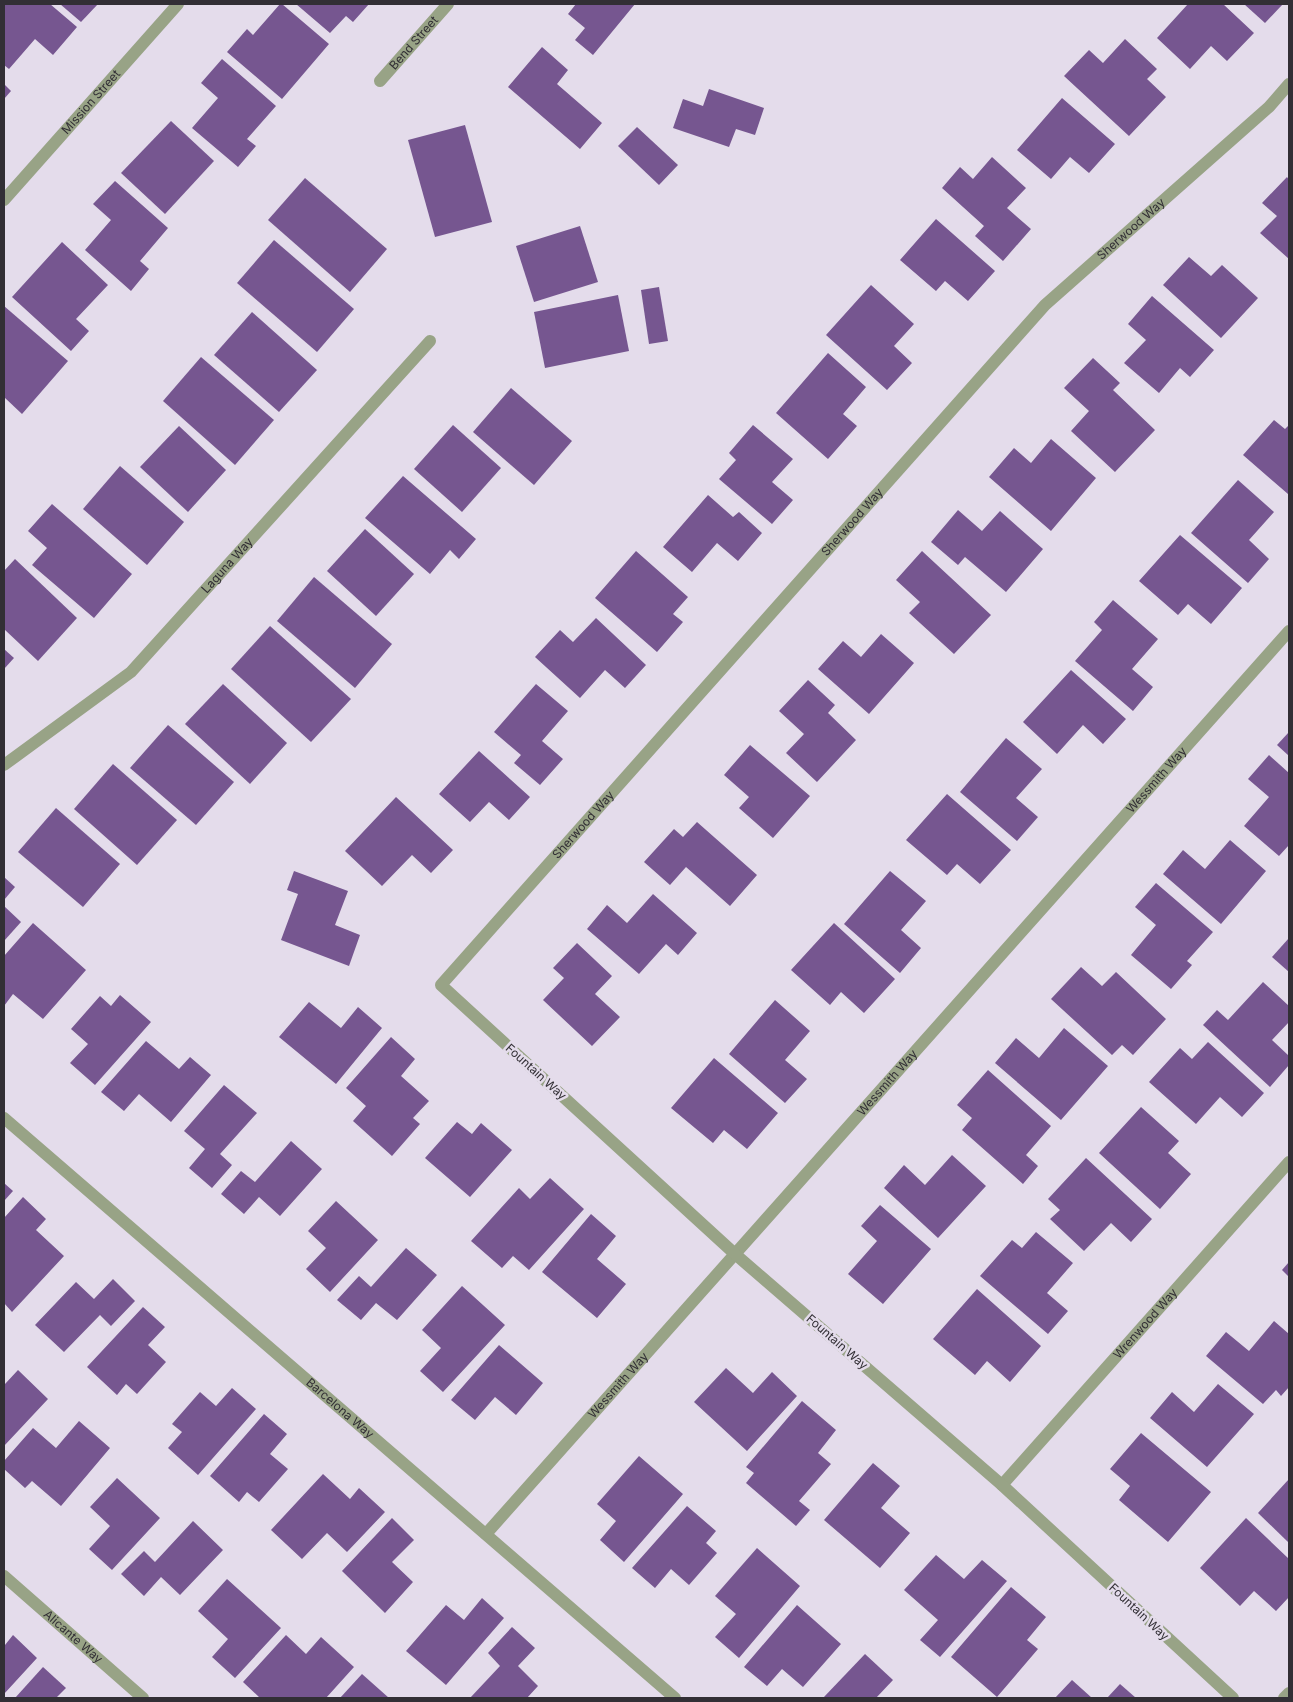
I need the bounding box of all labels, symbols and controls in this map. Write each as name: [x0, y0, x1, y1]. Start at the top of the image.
street label: Bend Street: [386, 12, 441, 72]
street label: Mission Street: [58, 66, 123, 137]
street label: Sherwood Way: [1094, 194, 1168, 263]
street label: Sherwood Way: [818, 484, 886, 559]
street label: Laguna Way: [198, 534, 256, 596]
street label: Wessmith Way: [1123, 743, 1190, 816]
street label: Sherwood Way: [549, 787, 617, 862]
street label: Fountain Way: [503, 1040, 570, 1103]
street label: Wessmith Way: [854, 1046, 920, 1118]
street label: Wrenwood Way: [1110, 1285, 1180, 1361]
street label: Fountain Way: [803, 1311, 871, 1373]
street label: Wessmith Way: [585, 1349, 651, 1421]
street label: Barcelona Way: [303, 1375, 377, 1441]
street label: Fountain Way: [1106, 1580, 1173, 1643]
street label: Alicante Way: [41, 1606, 106, 1666]

